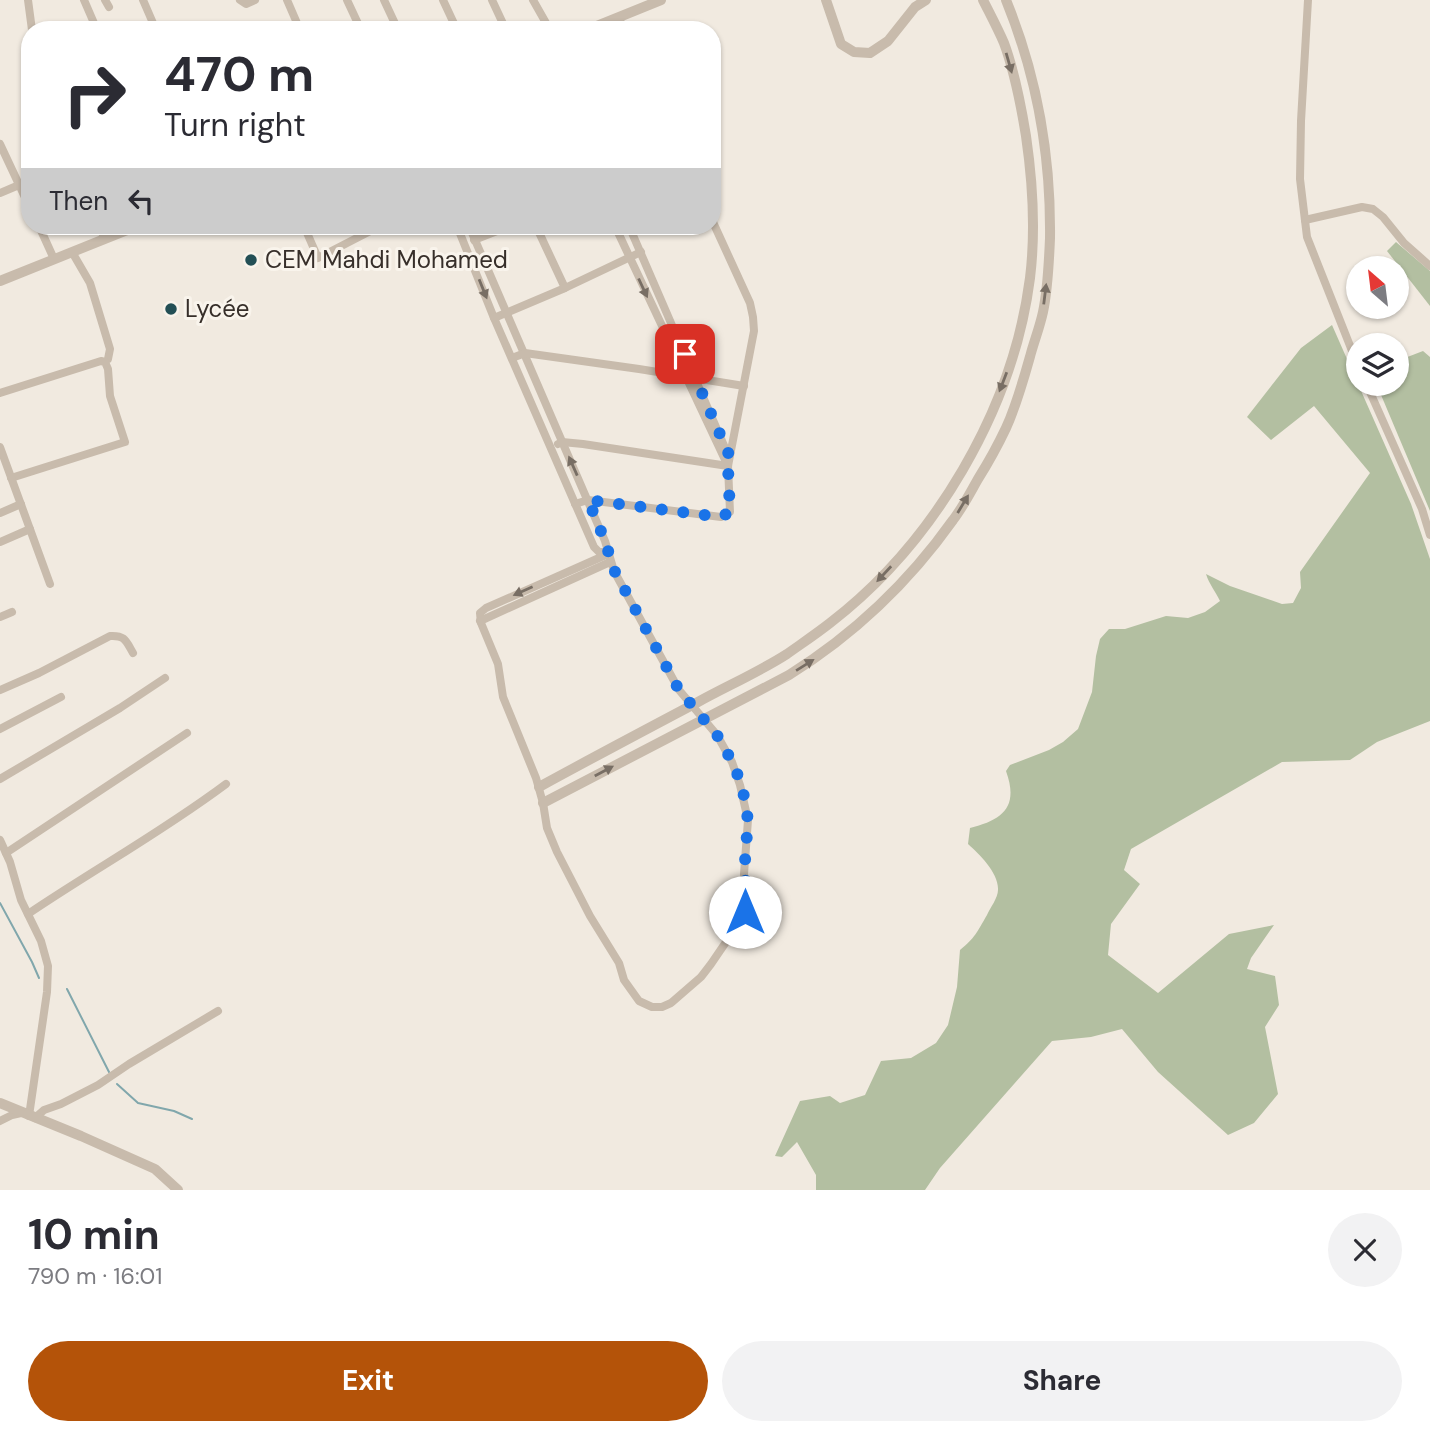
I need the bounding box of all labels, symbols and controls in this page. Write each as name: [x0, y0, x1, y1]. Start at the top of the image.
text: 470 m: [164, 42, 314, 106]
icon: right: [49, 49, 140, 140]
one-way arrow: [1005, 53, 1015, 74]
text: Turn right: [164, 104, 306, 146]
icon: left: [122, 182, 160, 220]
text: Then: [49, 184, 108, 218]
place label: CEM Mahdi Mohamed: [265, 244, 508, 275]
marker: CEM Mahdi Mohamed: [243, 252, 259, 268]
north arrow: [1346, 256, 1409, 318]
map controls: [1346, 256, 1409, 396]
one-way arrow: [638, 278, 649, 298]
one-way arrow: [477, 279, 489, 299]
one-way arrow: [1040, 283, 1051, 305]
place label: Lycée: [185, 293, 249, 324]
marker: Lycée: [163, 301, 179, 317]
pin: [655, 324, 715, 384]
button: layers: [1346, 333, 1409, 396]
icon: arrive: [666, 335, 704, 373]
one-way arrow: [998, 372, 1009, 393]
one-way arrow: [567, 456, 579, 476]
one-way arrow: [957, 495, 969, 514]
one-way arrow: [876, 565, 892, 583]
one-way arrow: [513, 585, 533, 597]
one-way arrow: [795, 658, 814, 671]
one-way arrow: [594, 766, 614, 777]
position arrow: [708, 875, 782, 949]
text: 10 min: [28, 1207, 160, 1262]
button: close: [1328, 1213, 1402, 1287]
text: 790 m · 16:01: [28, 1261, 162, 1291]
button: Exit: [28, 1341, 708, 1421]
button: Share: [722, 1341, 1402, 1421]

